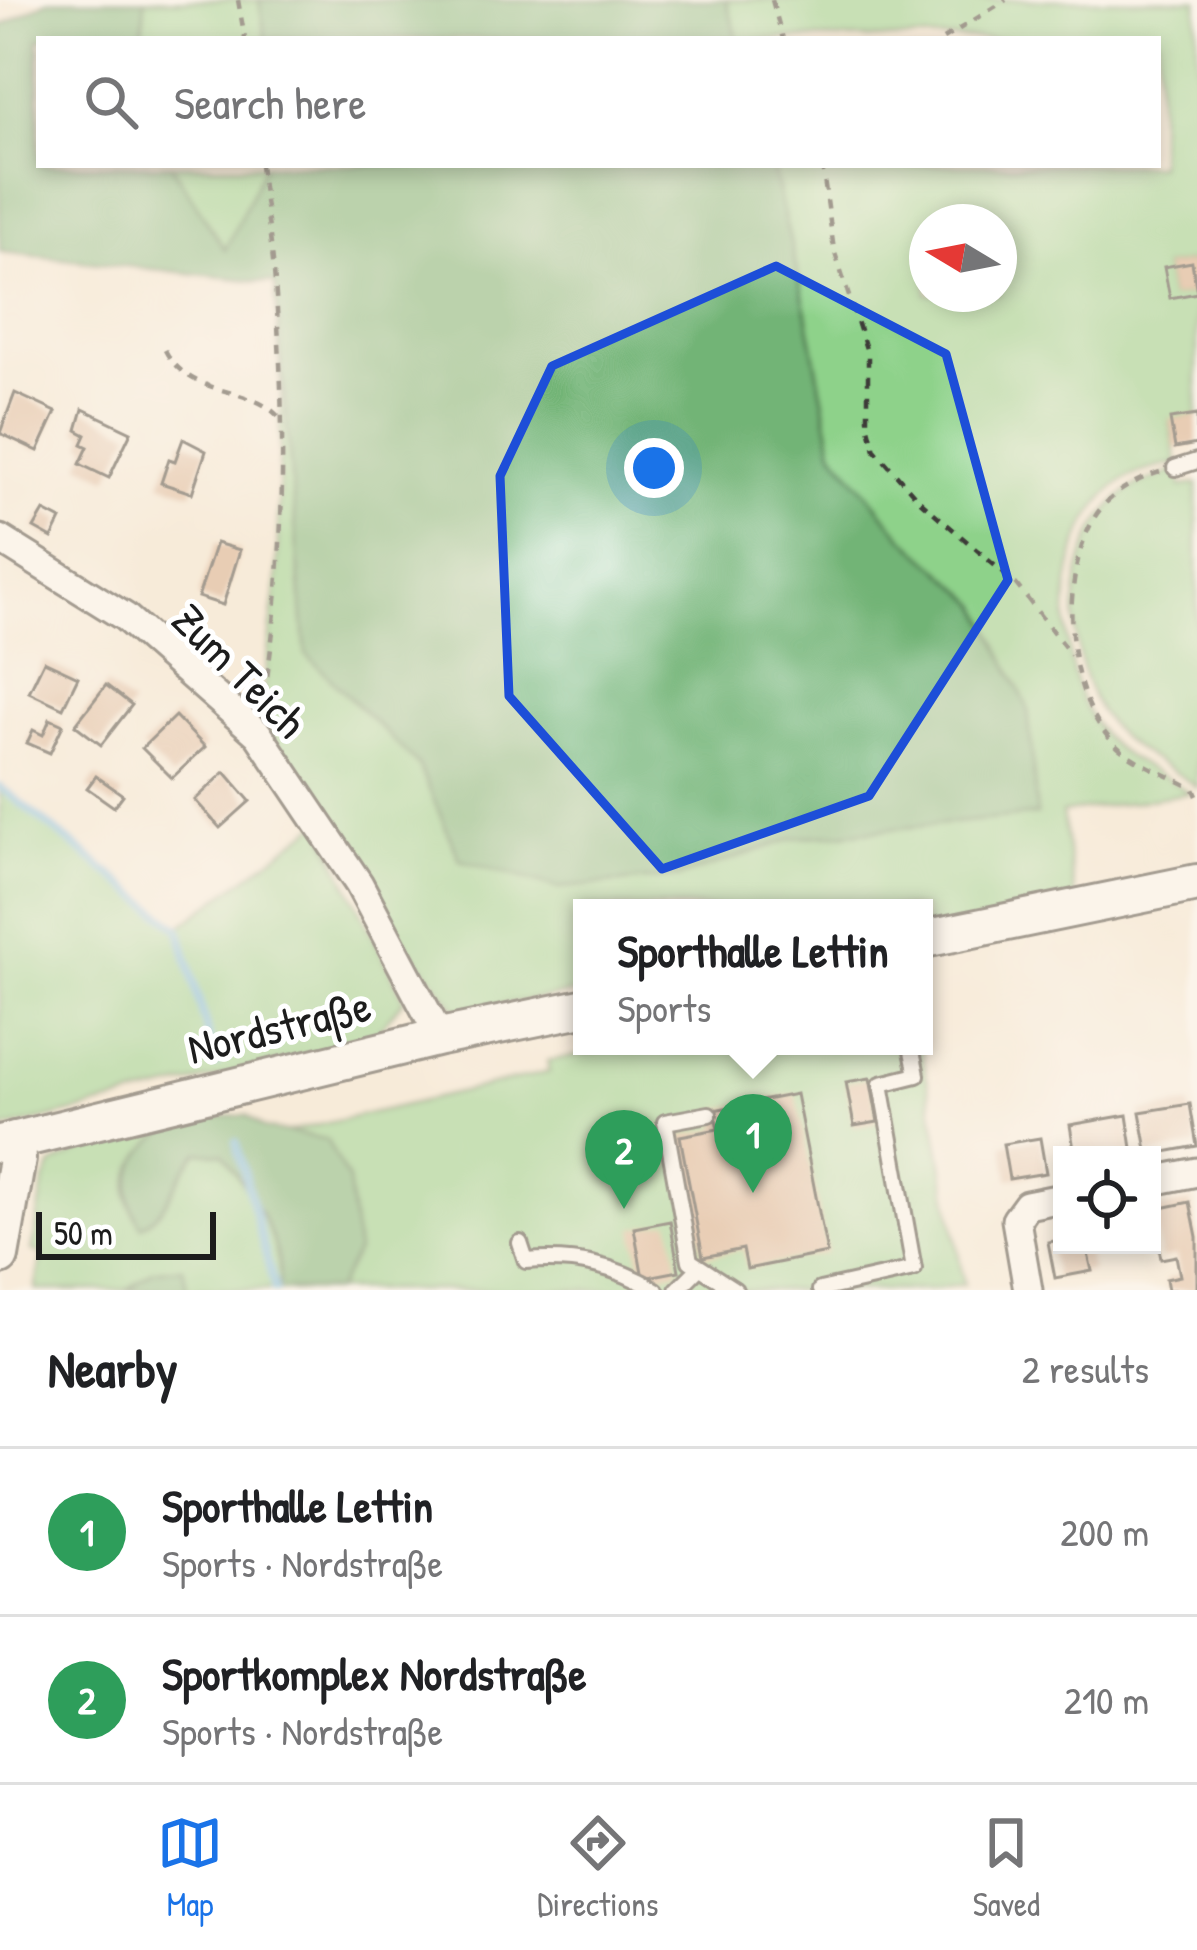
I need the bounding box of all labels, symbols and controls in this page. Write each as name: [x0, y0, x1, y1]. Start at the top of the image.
search box: [36, 36, 1161, 168]
icon: search: [78, 69, 144, 135]
text: Search here: [174, 72, 366, 133]
north arrow: [909, 204, 1017, 312]
your location: [624, 438, 684, 498]
street label: Zum Teich: [159, 589, 321, 751]
popup: [573, 899, 933, 1055]
text: Sporthalle Lettin: [617, 920, 889, 981]
street label: Nordstraße: [181, 974, 377, 1078]
text: Sports: [617, 981, 711, 1034]
pin: 1: [714, 1094, 792, 1193]
pin: 2: [585, 1110, 663, 1209]
map controls: [1053, 1146, 1161, 1254]
button: locate: [1053, 1146, 1161, 1254]
scale bar: [36, 1206, 216, 1259]
text: 50 m: [54, 1211, 113, 1255]
text: Nearby: [48, 1334, 178, 1403]
text: 2 results: [1022, 1342, 1149, 1395]
text: Sporthalle Lettin: [162, 1475, 433, 1536]
text: 1: [80, 1505, 94, 1558]
text: 200 m: [1060, 1505, 1149, 1558]
text: Sports · Nordstraße: [162, 1536, 443, 1589]
text: Sportkomplex Nordstraße: [162, 1643, 586, 1704]
text: 2: [78, 1673, 96, 1726]
text: 210 m: [1064, 1673, 1149, 1726]
text: Sports · Nordstraße: [162, 1704, 443, 1757]
tab: Map: [157, 1810, 223, 1926]
tab: Directions: [537, 1810, 659, 1926]
tab: Saved: [973, 1810, 1040, 1926]

